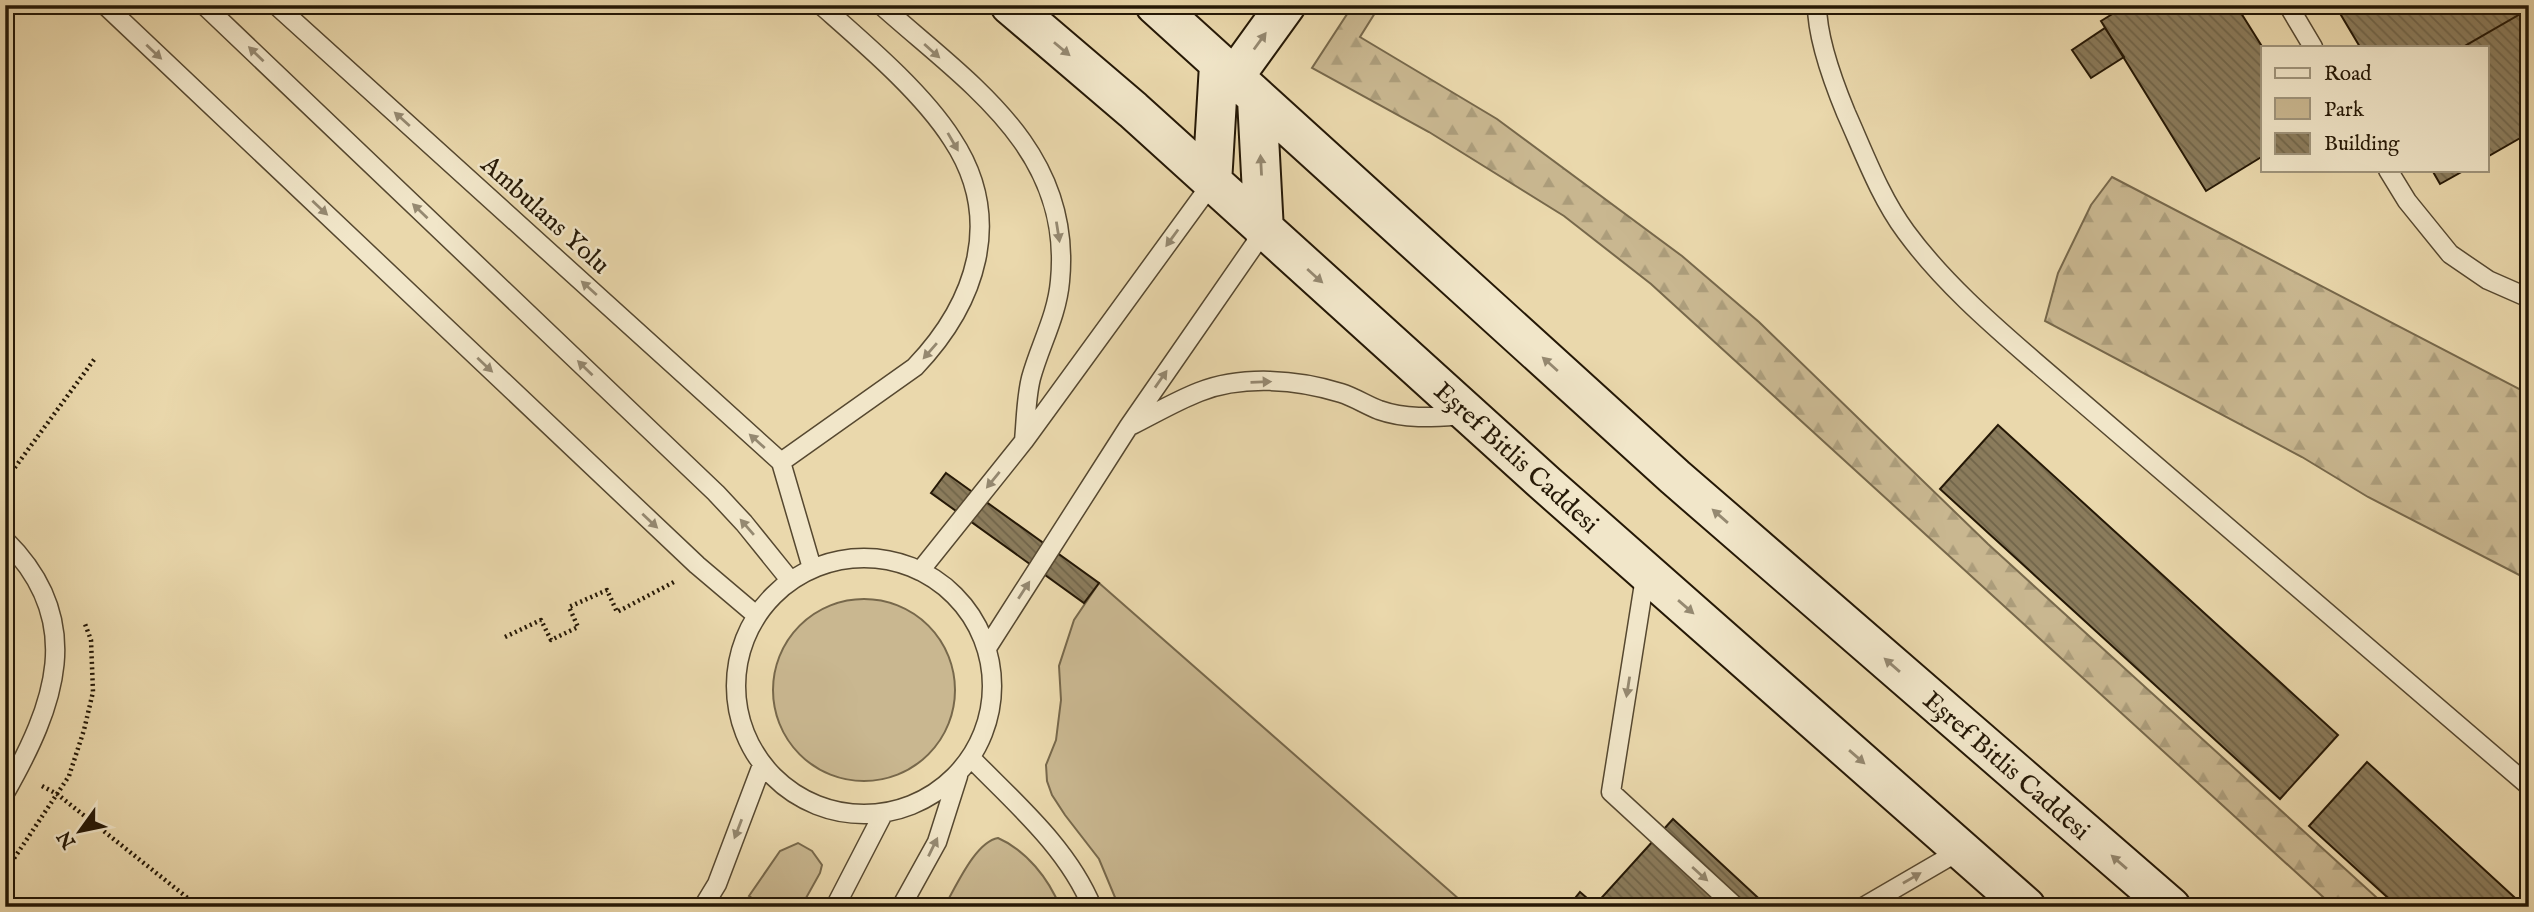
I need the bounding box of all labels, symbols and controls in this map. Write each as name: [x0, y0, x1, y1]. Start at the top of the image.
one-way arrow: [1253, 32, 1267, 50]
one-way arrow: [1052, 42, 1070, 57]
one-way arrow: [923, 43, 941, 59]
one-way arrow: [145, 44, 162, 60]
one-way arrow: [247, 46, 264, 63]
legend: [2261, 46, 2488, 172]
text: Road: [2324, 61, 2372, 88]
text: Park: [2324, 97, 2365, 124]
one-way arrow: [393, 111, 411, 127]
text: Building: [2324, 131, 2400, 158]
one-way arrow: [947, 132, 959, 151]
street label: Ambulans Yolu: [473, 148, 616, 282]
one-way arrow: [1255, 154, 1266, 176]
one-way arrow: [311, 200, 328, 217]
one-way arrow: [412, 204, 429, 220]
one-way arrow: [1053, 221, 1064, 243]
one-way arrow: [1165, 229, 1179, 247]
one-way arrow: [1306, 268, 1324, 284]
one-way arrow: [581, 281, 598, 297]
one-way arrow: [923, 343, 938, 360]
one-way arrow: [476, 356, 493, 372]
one-way arrow: [1541, 356, 1559, 372]
one-way arrow: [577, 361, 594, 377]
one-way arrow: [1154, 370, 1168, 388]
street label: Eşref Bitlis Caddesi: [1426, 375, 1606, 541]
one-way arrow: [1251, 377, 1273, 388]
one-way arrow: [748, 433, 766, 449]
one-way arrow: [986, 471, 1001, 488]
one-way arrow: [1711, 509, 1728, 524]
one-way arrow: [641, 513, 659, 529]
one-way arrow: [740, 519, 755, 536]
one-way arrow: [1017, 580, 1030, 600]
one-way arrow: [1677, 599, 1695, 615]
one-way arrow: [1883, 658, 1900, 673]
one-way arrow: [1622, 676, 1633, 698]
street label: Eşref Bitlis Caddesi: [1915, 684, 2097, 848]
one-way arrow: [1848, 749, 1866, 765]
north arrow: [46, 796, 116, 866]
one-way arrow: [732, 818, 743, 839]
text: N: [53, 825, 83, 853]
one-way arrow: [928, 837, 939, 857]
one-way arrow: [2110, 854, 2128, 870]
one-way arrow: [1691, 866, 1709, 882]
one-way arrow: [1903, 872, 1922, 884]

